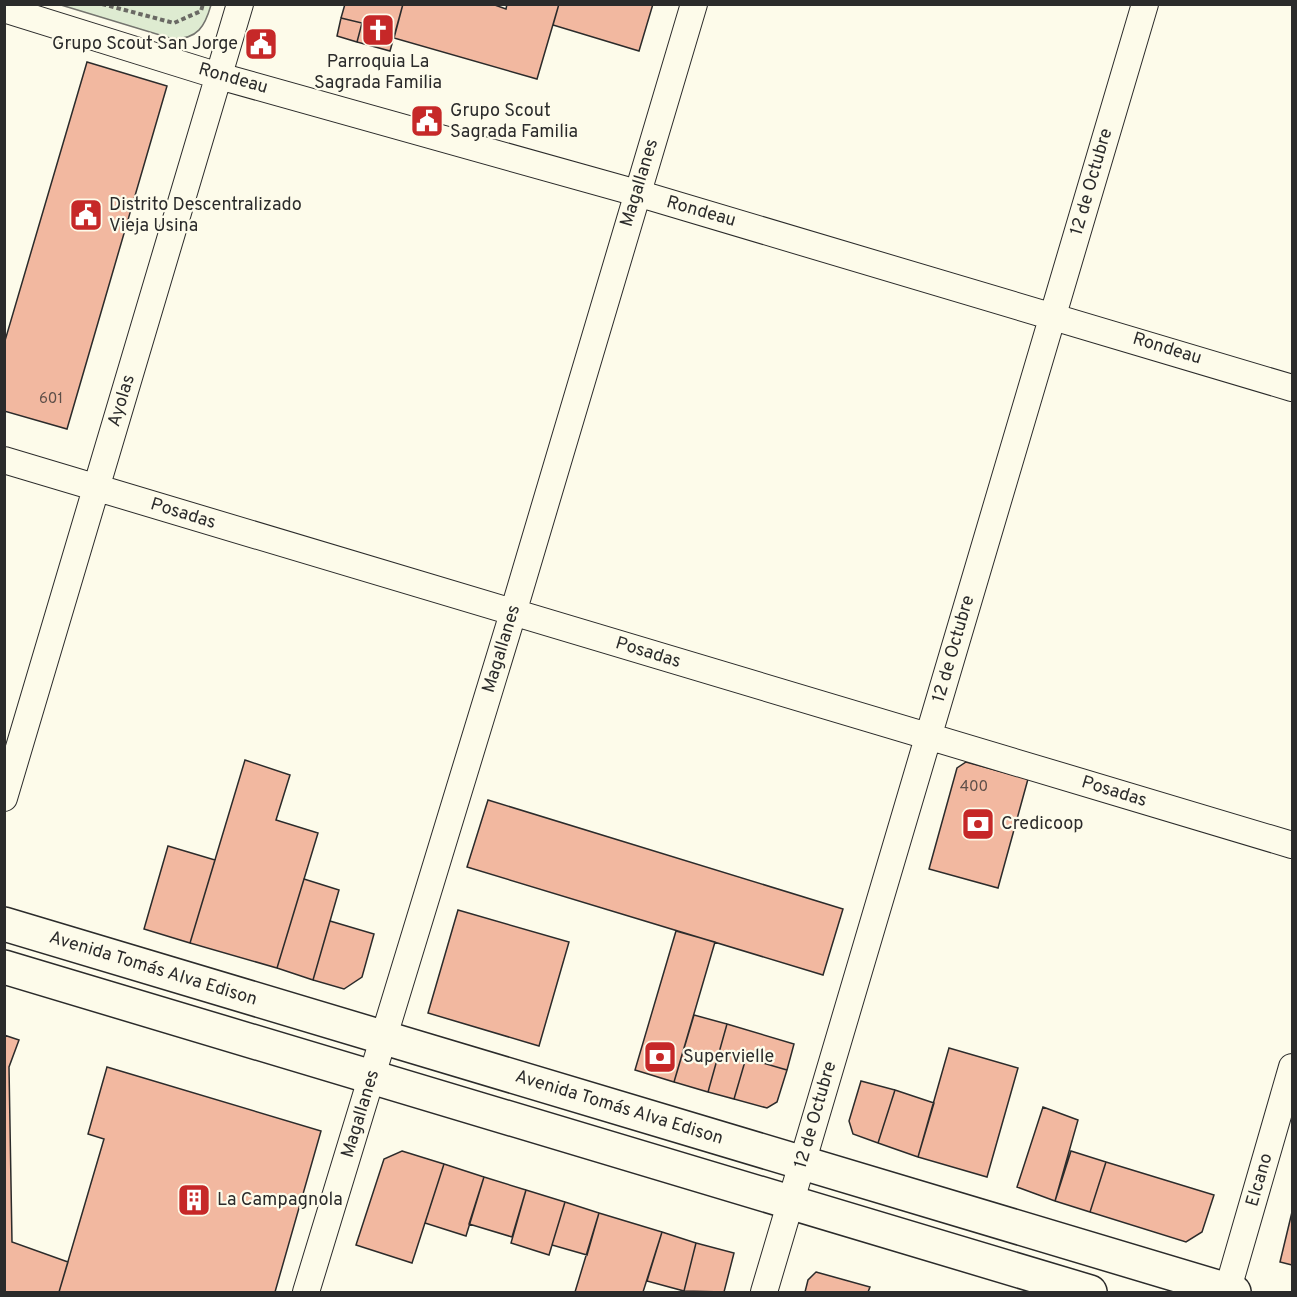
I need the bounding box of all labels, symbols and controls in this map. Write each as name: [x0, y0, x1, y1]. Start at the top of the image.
church icon: Parroquia La Sagrada Familia: [360, 12, 396, 48]
public building icon: Grupo Scout San Jorge: [243, 26, 279, 62]
place label: Grupo Scout San Jorge: [52, 33, 238, 56]
place label: Parroquia La Sagrada Familia: [314, 51, 442, 95]
street label: Rondeau: [196, 58, 270, 100]
place label: Grupo Scout Sagrada Familia: [450, 100, 578, 144]
public building icon: Grupo Scout Sagrada Familia: [409, 103, 445, 139]
street label: 12 de Octubre: [1066, 126, 1118, 238]
street label: Magallanes: [616, 136, 664, 230]
street label: Rondeau: [664, 191, 738, 233]
place label: Distrito Descentralizado Vieja Usina: [109, 194, 302, 238]
public building icon: Distrito Descentralizado Vieja Usina: [68, 197, 104, 233]
street label: Rondeau: [1130, 328, 1204, 370]
street label: Ayolas: [103, 372, 141, 430]
house number: 601: [39, 390, 63, 409]
street label: Posadas: [147, 493, 219, 535]
street label: 12 de Octubre: [928, 593, 980, 705]
street label: Magallanes: [478, 602, 526, 696]
street label: Posadas: [612, 632, 684, 674]
street label: Posadas: [1078, 771, 1150, 813]
house number: 400: [960, 778, 988, 797]
bank icon: Credicoop: [960, 806, 996, 842]
place label: Credicoop: [1001, 813, 1084, 836]
street label: Avenida Tomás Alva Edison: [46, 926, 260, 1012]
bank icon: Supervielle: [642, 1039, 678, 1075]
place label: Supervielle: [683, 1046, 774, 1069]
street label: 12 de Octubre: [790, 1059, 842, 1171]
street label: Avenida Tomás Alva Edison: [512, 1065, 726, 1151]
street label: Magallanes: [337, 1067, 385, 1161]
street label: Elcano: [1241, 1151, 1279, 1209]
building icon: La Campagnola: [176, 1182, 212, 1218]
place label: La Campagnola: [217, 1189, 343, 1212]

